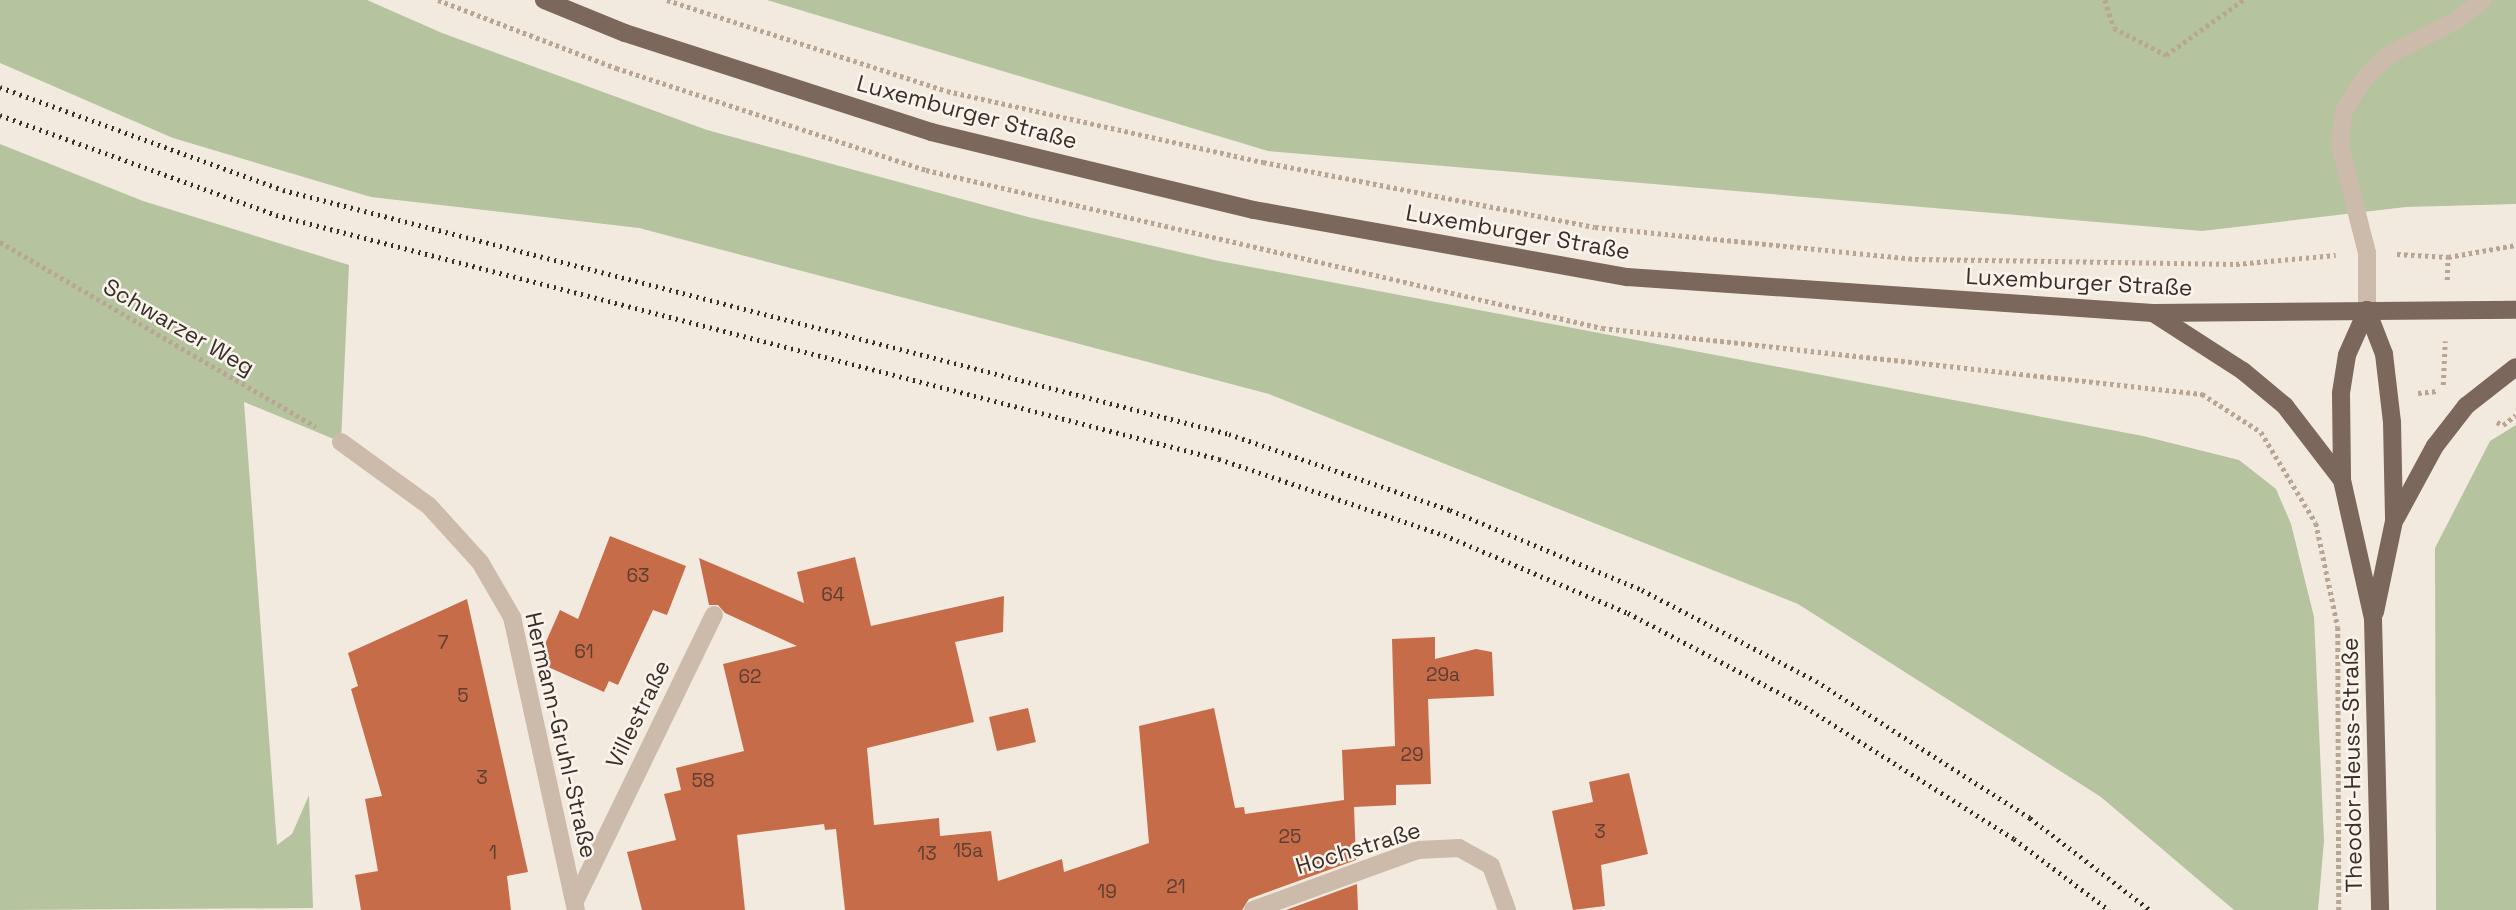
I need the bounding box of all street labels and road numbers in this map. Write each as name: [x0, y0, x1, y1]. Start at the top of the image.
street label: Luxemburger Straße: [854, 69, 1080, 155]
street label: Luxemburger Straße: [1404, 199, 1632, 265]
street label: Luxemburger Straße: [1965, 262, 2193, 302]
street label: Schwarzer Weg: [99, 273, 259, 381]
street label: Hermann-Gruhl-Straße: [519, 609, 603, 861]
street label: Theodor-Heuss-Straße: [2336, 637, 2368, 893]
street label: Villestraße: [600, 655, 676, 773]
street label: Hochstraße: [1292, 816, 1424, 880]

